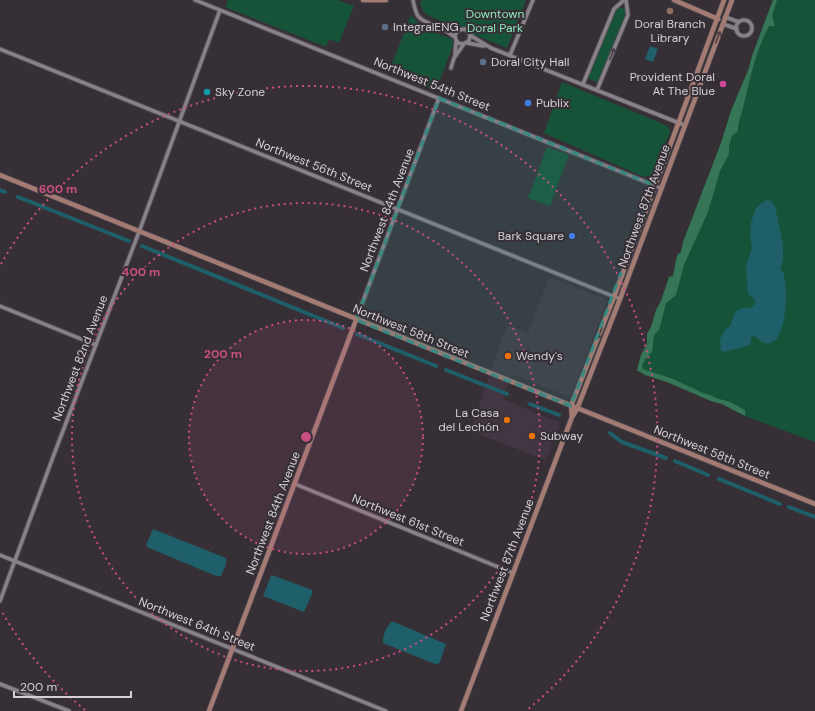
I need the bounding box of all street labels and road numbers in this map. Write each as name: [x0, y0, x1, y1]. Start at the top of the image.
street label: Northwest 54th Street: [371, 53, 493, 115]
street label: Northwest 56th Street: [253, 134, 375, 196]
street label: Northwest 87th Avenue: [614, 142, 674, 270]
street label: Northwest 84th Avenue: [356, 146, 418, 274]
street label: Northwest 82nd Avenue: [49, 293, 111, 423]
street label: Northwest 58th Street: [350, 300, 472, 362]
street label: Northwest 58th Street: [651, 421, 773, 483]
street label: Northwest 84th Avenue: [242, 449, 304, 577]
street label: Northwest 61st Street: [349, 490, 467, 550]
street label: Northwest 87th Avenue: [476, 496, 538, 623]
street label: Northwest 64th Street: [136, 593, 258, 655]

